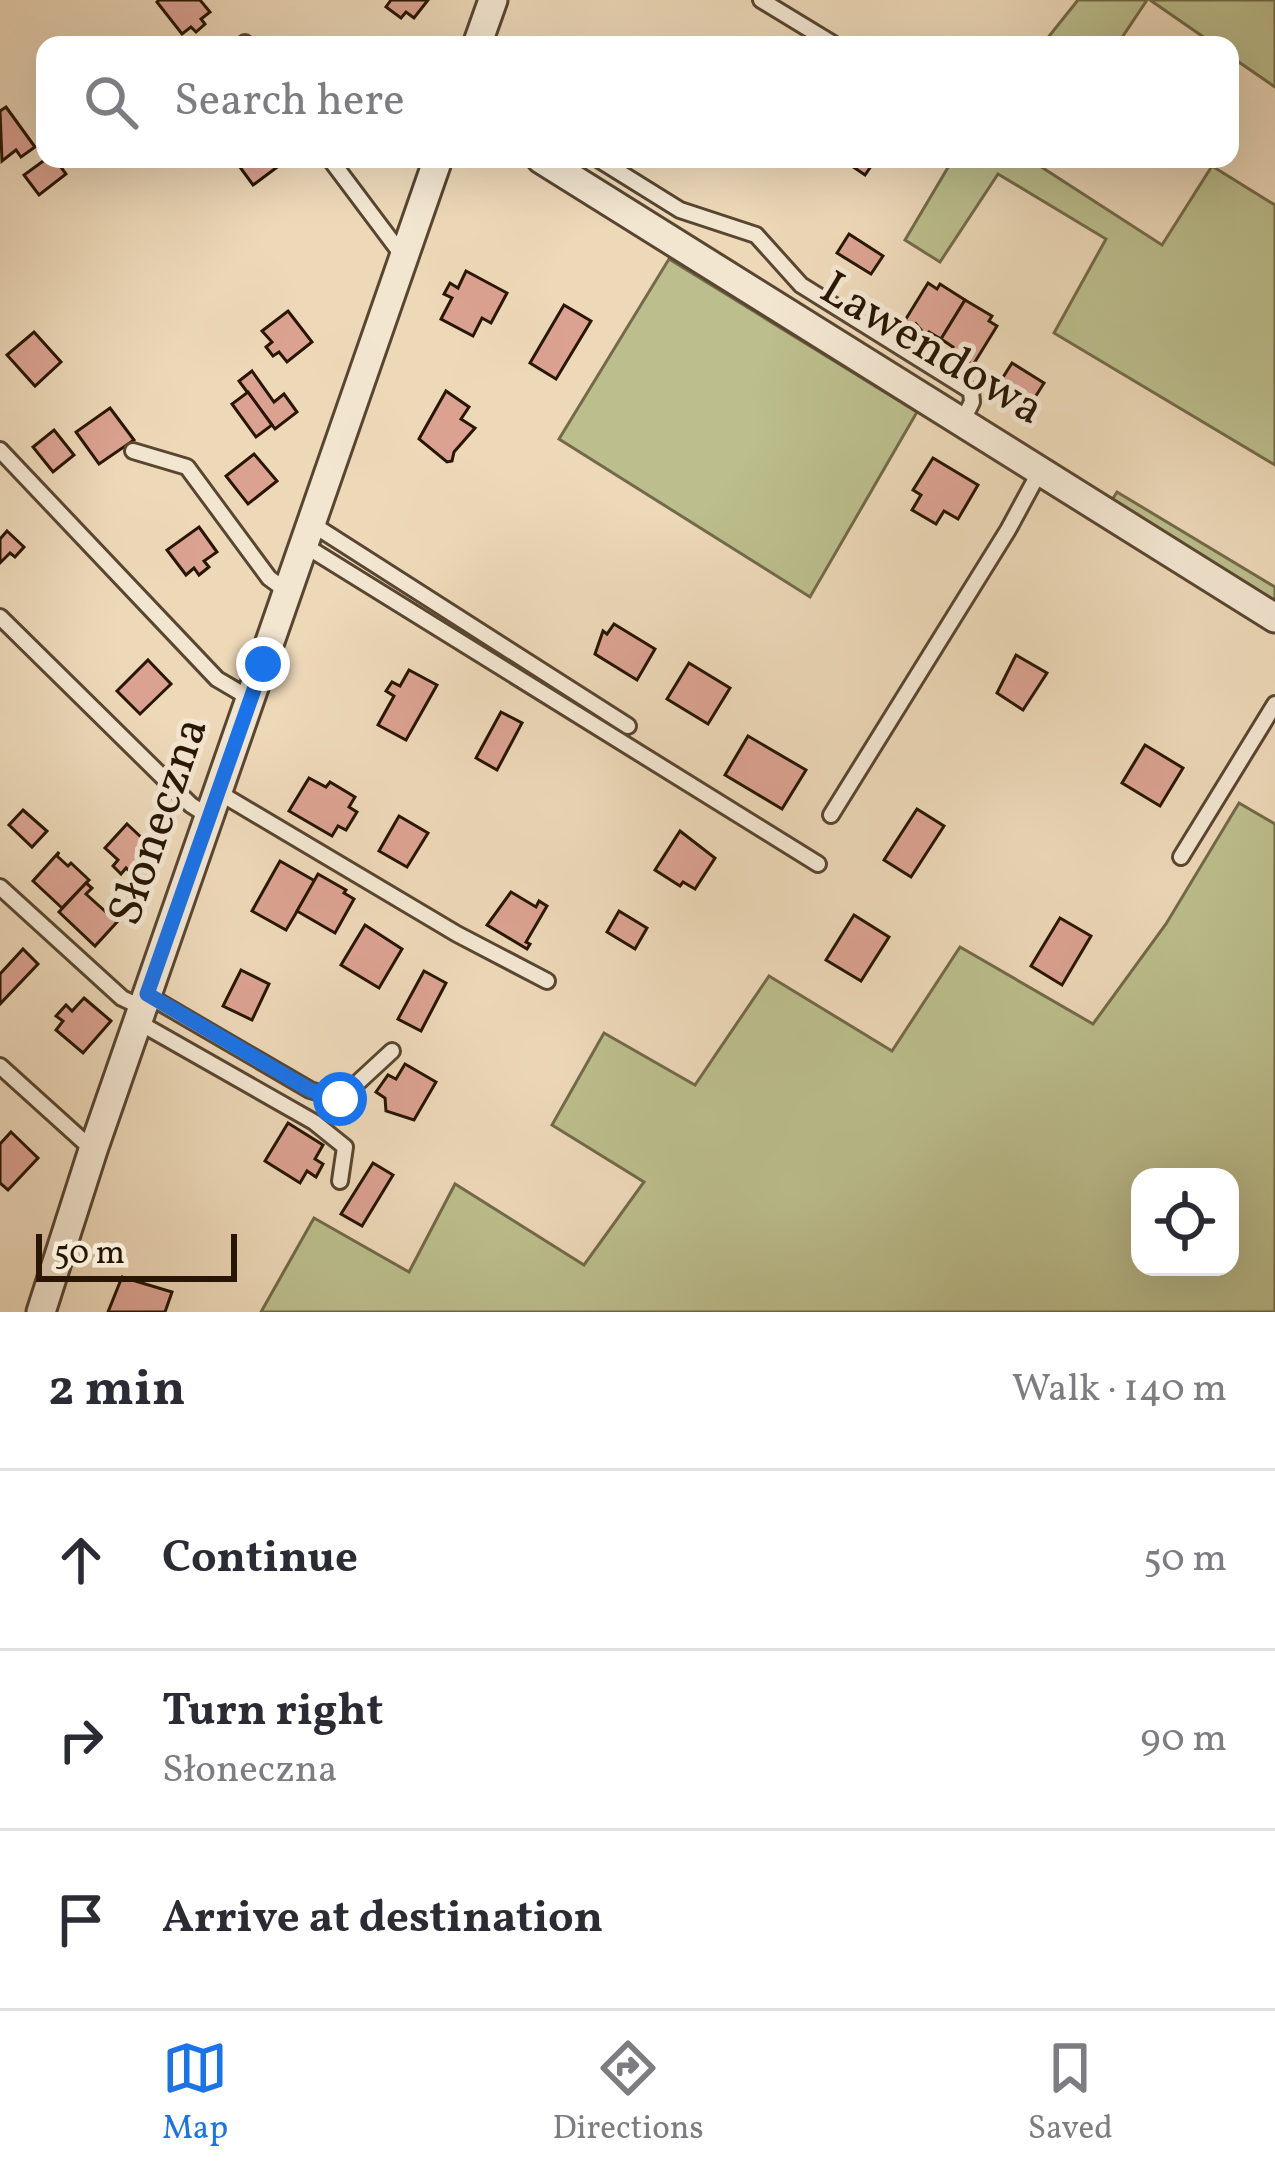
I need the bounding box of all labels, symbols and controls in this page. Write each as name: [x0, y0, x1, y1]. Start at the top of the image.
search box: [36, 36, 1239, 168]
icon: search: [78, 69, 144, 135]
text: Search here: [174, 71, 405, 134]
street label: Lawendowa: [806, 257, 1056, 443]
route end: [236, 637, 290, 691]
street label: Słoneczna: [93, 709, 227, 935]
route start: [313, 1072, 367, 1126]
map controls: [1131, 1168, 1239, 1276]
button: locate: [1131, 1168, 1239, 1276]
scale bar: [36, 1228, 237, 1281]
text: 50 m: [54, 1232, 125, 1278]
text: 2 min: [48, 1355, 186, 1426]
text: Walk · 140 m: [1012, 1363, 1227, 1417]
icon: ahead: [48, 1527, 114, 1593]
text: Continue: [162, 1528, 358, 1591]
text: 50 m: [1143, 1533, 1227, 1587]
text: Turn right: [162, 1681, 383, 1744]
icon: right: [48, 1707, 114, 1773]
text: 90 m: [1140, 1713, 1227, 1767]
text: Słoneczna: [162, 1744, 337, 1798]
icon: arrive: [48, 1887, 114, 1953]
text: Arrive at destination: [162, 1888, 603, 1951]
tab: Map: [162, 2035, 228, 2153]
tab: Directions: [552, 2035, 704, 2153]
tab: Saved: [1028, 2035, 1113, 2153]

